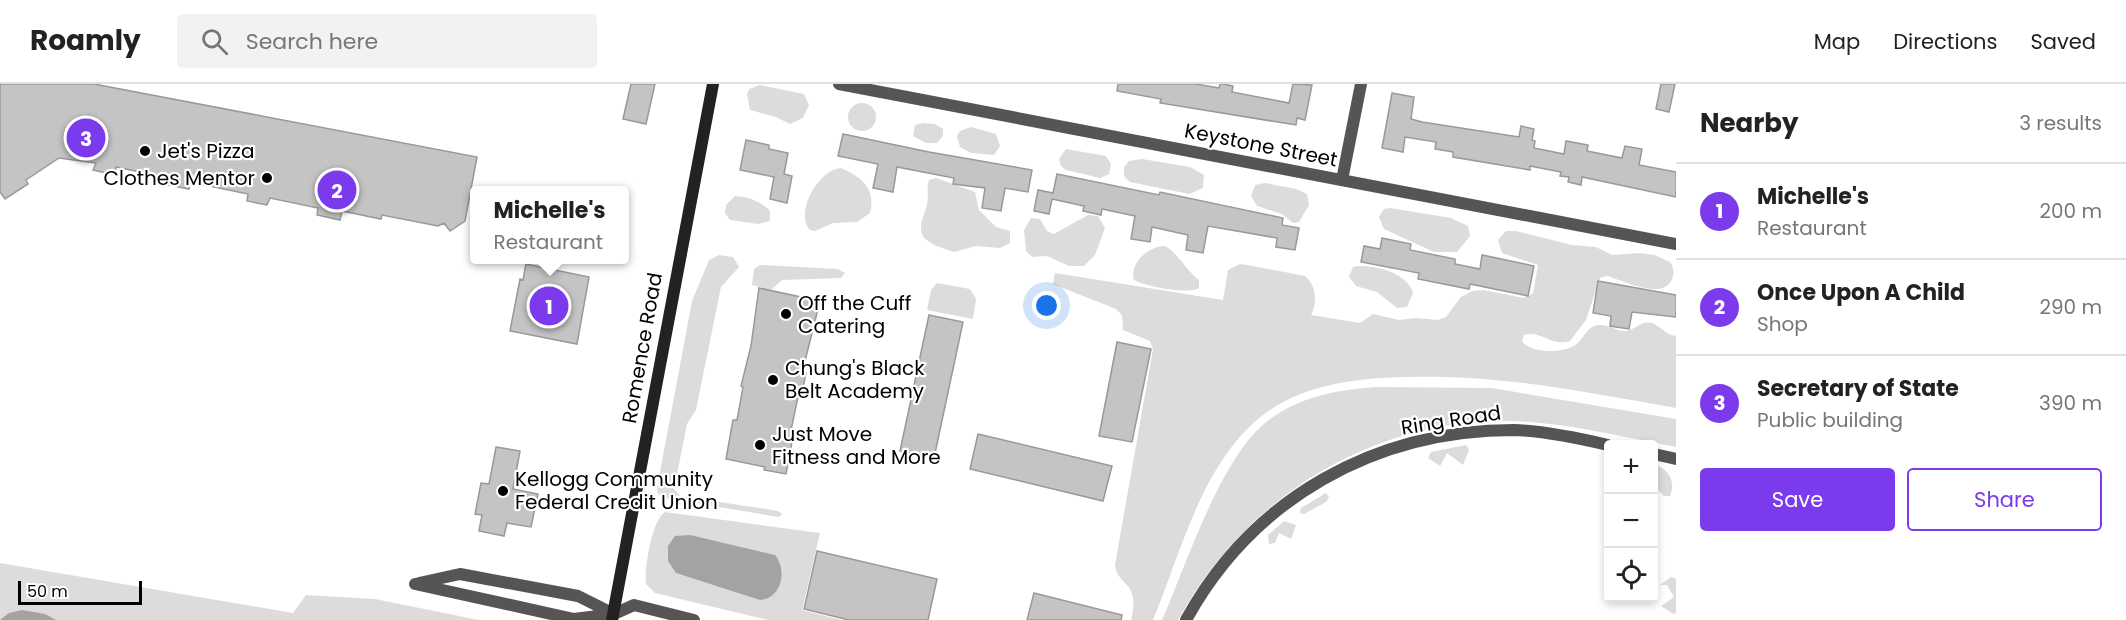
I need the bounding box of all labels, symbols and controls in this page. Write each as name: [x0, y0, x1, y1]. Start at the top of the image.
search box: [177, 14, 597, 68]
text: Roamly: [30, 21, 141, 60]
icon: search: [198, 25, 231, 58]
text: Search here: [246, 26, 378, 57]
text: Map: [1814, 27, 1860, 56]
text: Directions: [1893, 27, 1997, 56]
text: Saved: [2030, 27, 2096, 56]
text: Nearby: [1700, 105, 1798, 141]
text: 3 results: [2019, 109, 2102, 137]
pin: 3: [66, 116, 106, 160]
street label: Keystone Street: [1182, 116, 1340, 174]
place label: Jet's Pizza: [157, 137, 254, 165]
marker: Jet's Pizza: [138, 144, 152, 158]
place label: Clothes Mentor: [104, 164, 255, 192]
pin: 2: [318, 168, 356, 212]
marker: Clothes Mentor: [260, 171, 274, 185]
text: Michelle's: [1757, 181, 1869, 212]
popup: [470, 186, 629, 264]
text: Michelle's: [493, 195, 606, 226]
text: 1: [1716, 197, 1723, 225]
text: 200 m: [2039, 197, 2102, 225]
text: Restaurant: [1757, 214, 1867, 242]
text: Restaurant: [493, 228, 603, 256]
street label: Romence Road: [615, 270, 669, 426]
text: Once Upon A Child: [1757, 277, 1965, 308]
pin: 1: [530, 284, 568, 328]
place label: Off the Cuff Catering: [798, 289, 911, 340]
your location: [1032, 291, 1061, 320]
text: 2: [1714, 293, 1725, 321]
text: 290 m: [2039, 293, 2102, 321]
marker: Off the Cuff Catering: [779, 307, 793, 321]
text: Shop: [1757, 310, 1808, 338]
place label: Chung's Black Belt Academy: [785, 354, 925, 405]
marker: Chung's Black Belt Academy: [766, 373, 780, 387]
text: Secretary of State: [1757, 373, 1959, 404]
text: 3: [1713, 389, 1726, 417]
text: 390 m: [2039, 389, 2102, 417]
street label: Ring Road: [1399, 398, 1503, 442]
text: Public building: [1757, 406, 1903, 434]
place label: Just Move Fitness and More: [772, 420, 941, 471]
marker: Just Move Fitness and More: [753, 438, 767, 452]
map controls: [1604, 440, 1658, 602]
button: +: [1604, 440, 1658, 494]
place label: Kellogg Community Federal Credit Union: [515, 465, 718, 516]
button: Save: [1700, 468, 1895, 531]
button: Share: [1907, 468, 2102, 531]
marker: Kellogg Community Federal Credit Union: [496, 484, 510, 498]
button: −: [1604, 494, 1658, 548]
button: locate: [1604, 548, 1658, 602]
scale bar: [18, 578, 142, 606]
text: 50 m: [27, 580, 68, 603]

